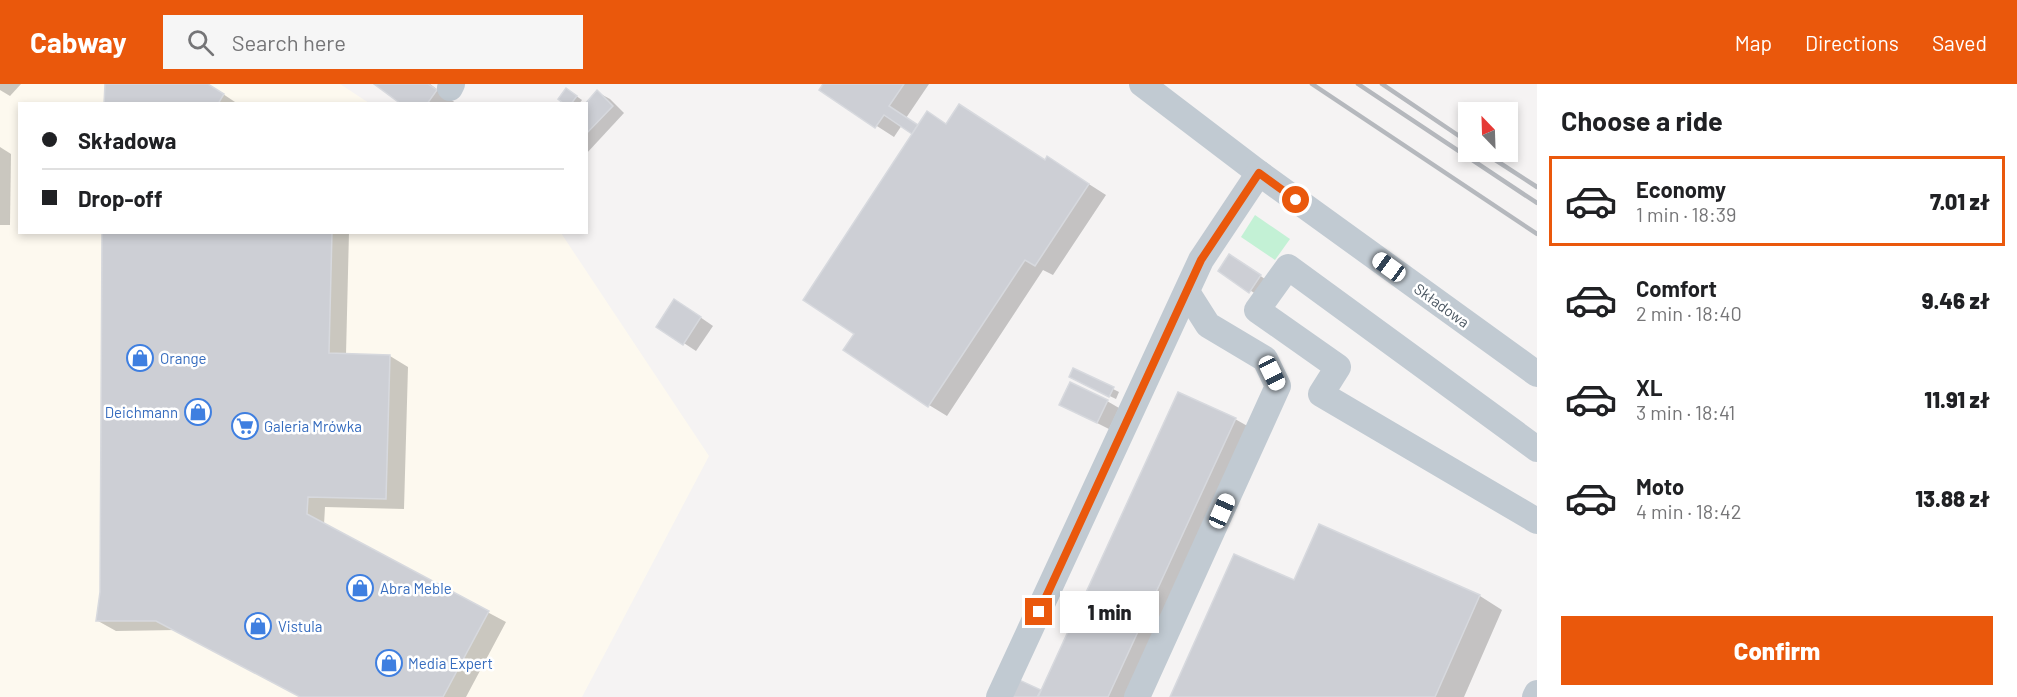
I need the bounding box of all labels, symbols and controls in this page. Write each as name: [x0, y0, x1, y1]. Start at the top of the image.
search box: [163, 15, 583, 69]
text: Cabway: [30, 25, 127, 59]
icon: search: [184, 26, 217, 59]
text: Search here: [232, 29, 346, 55]
text: Map: [1735, 30, 1772, 55]
text: Directions: [1805, 30, 1899, 55]
text: Saved: [1932, 30, 1987, 55]
north arrow: [1458, 102, 1518, 162]
map controls: [1458, 102, 1518, 162]
text: Choose a ride: [1561, 104, 1723, 136]
text: Składowa: [78, 127, 176, 153]
icon: car: [1564, 174, 1618, 228]
text: Economy: [1636, 176, 1726, 202]
text: Drop-off: [78, 185, 162, 211]
route start: [1282, 186, 1309, 213]
text: 7.01 zł: [1930, 188, 1990, 214]
text: 1 min · 18:39: [1636, 202, 1737, 226]
car: [1369, 249, 1409, 285]
icon: car: [1564, 273, 1618, 327]
text: Comfort: [1636, 275, 1717, 301]
street label: Składowa: [1411, 279, 1473, 331]
text: 9.46 zł: [1922, 287, 1990, 313]
text: 2 min · 18:40: [1636, 301, 1742, 325]
shop icon: Orange: [125, 343, 155, 373]
place label: Orange: [160, 349, 207, 367]
car: [1256, 353, 1288, 393]
icon: car: [1564, 372, 1618, 426]
text: XL: [1636, 374, 1662, 400]
text: 11.91 zł: [1924, 386, 1990, 412]
shop icon: Deichmann: [183, 397, 213, 427]
text: 3 min · 18:41: [1636, 400, 1735, 424]
place label: Deichmann: [105, 403, 178, 421]
supermarket icon: Galeria Mrówka: [230, 411, 260, 441]
place label: Galeria Mrówka: [264, 417, 362, 435]
icon: car: [1564, 471, 1618, 525]
text: Moto: [1636, 473, 1684, 499]
text: 13.88 zł: [1915, 485, 1990, 511]
car: [1206, 491, 1238, 531]
text: 4 min · 18:42: [1636, 499, 1742, 523]
shop icon: Abra Meble: [345, 573, 375, 603]
place label: Abra Meble: [380, 579, 452, 597]
callout: 1 min: [1060, 591, 1159, 633]
route end: [1025, 598, 1052, 625]
text: 1 min: [1088, 600, 1131, 624]
shop icon: Vistula: [243, 611, 273, 641]
button: Confirm: [1561, 616, 1993, 685]
place label: Vistula: [278, 617, 322, 635]
shop icon: Media Expert: [374, 648, 404, 678]
place label: Media Expert: [408, 654, 493, 672]

